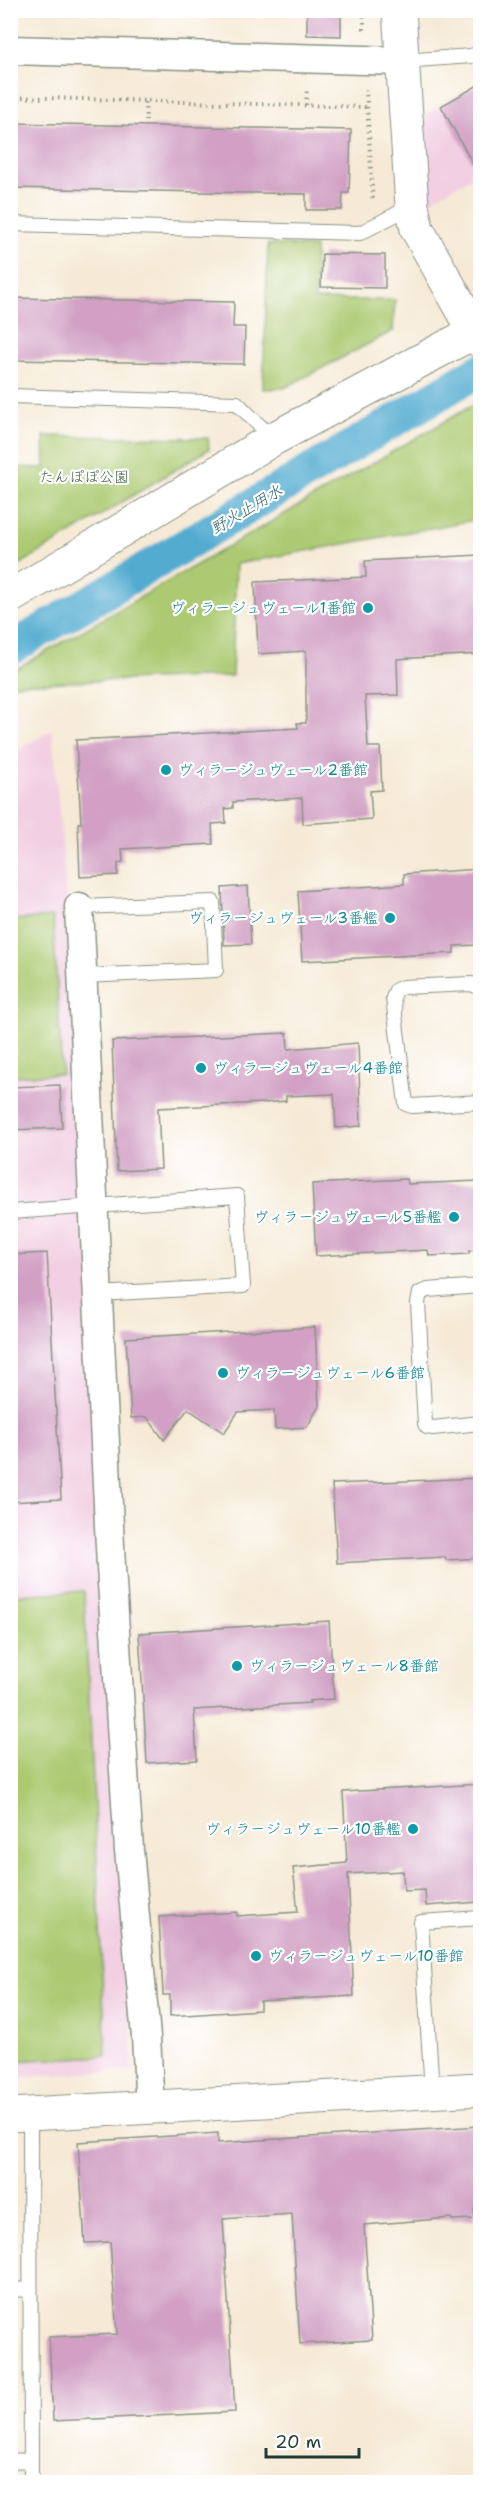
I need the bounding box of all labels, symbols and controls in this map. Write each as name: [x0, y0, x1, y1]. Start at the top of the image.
park label: たんぽぽ公園: [39, 467, 129, 487]
water label: 野火止用水: [207, 480, 286, 539]
place label: ヴィラージュヴェール1番館: [170, 598, 356, 618]
marker: ヴィラージュヴェール1番館: [361, 601, 375, 615]
place label: ヴィラージュヴェール2番館: [178, 760, 368, 780]
marker: ヴィラージュヴェール2番館: [159, 763, 173, 777]
place label: ヴィラージュヴェール3番艦: [188, 908, 378, 928]
marker: ヴィラージュヴェール3番艦: [383, 911, 397, 925]
place label: ヴィラージュヴェール4番館: [213, 1058, 403, 1078]
marker: ヴィラージュヴェール4番館: [194, 1061, 208, 1075]
place label: ヴィラージュヴェール5番艦: [253, 1207, 442, 1227]
marker: ヴィラージュヴェール5番艦: [447, 1210, 461, 1224]
place label: ヴィラージュヴェール6番館: [235, 1363, 425, 1383]
marker: ヴィラージュヴェール6番館: [216, 1366, 230, 1380]
place label: ヴィラージュヴェール8番館: [249, 1656, 439, 1676]
marker: ヴィラージュヴェール8番館: [230, 1659, 244, 1673]
place label: ヴィラージュヴェール10番艦: [205, 1819, 401, 1839]
marker: ヴィラージュヴェール10番艦: [406, 1822, 420, 1836]
place label: ヴィラージュヴェール10番館: [268, 1946, 464, 1966]
marker: ヴィラージュヴェール10番館: [249, 1949, 263, 1963]
scale bar: [266, 2421, 359, 2459]
text: 20 m: [275, 2430, 321, 2454]

